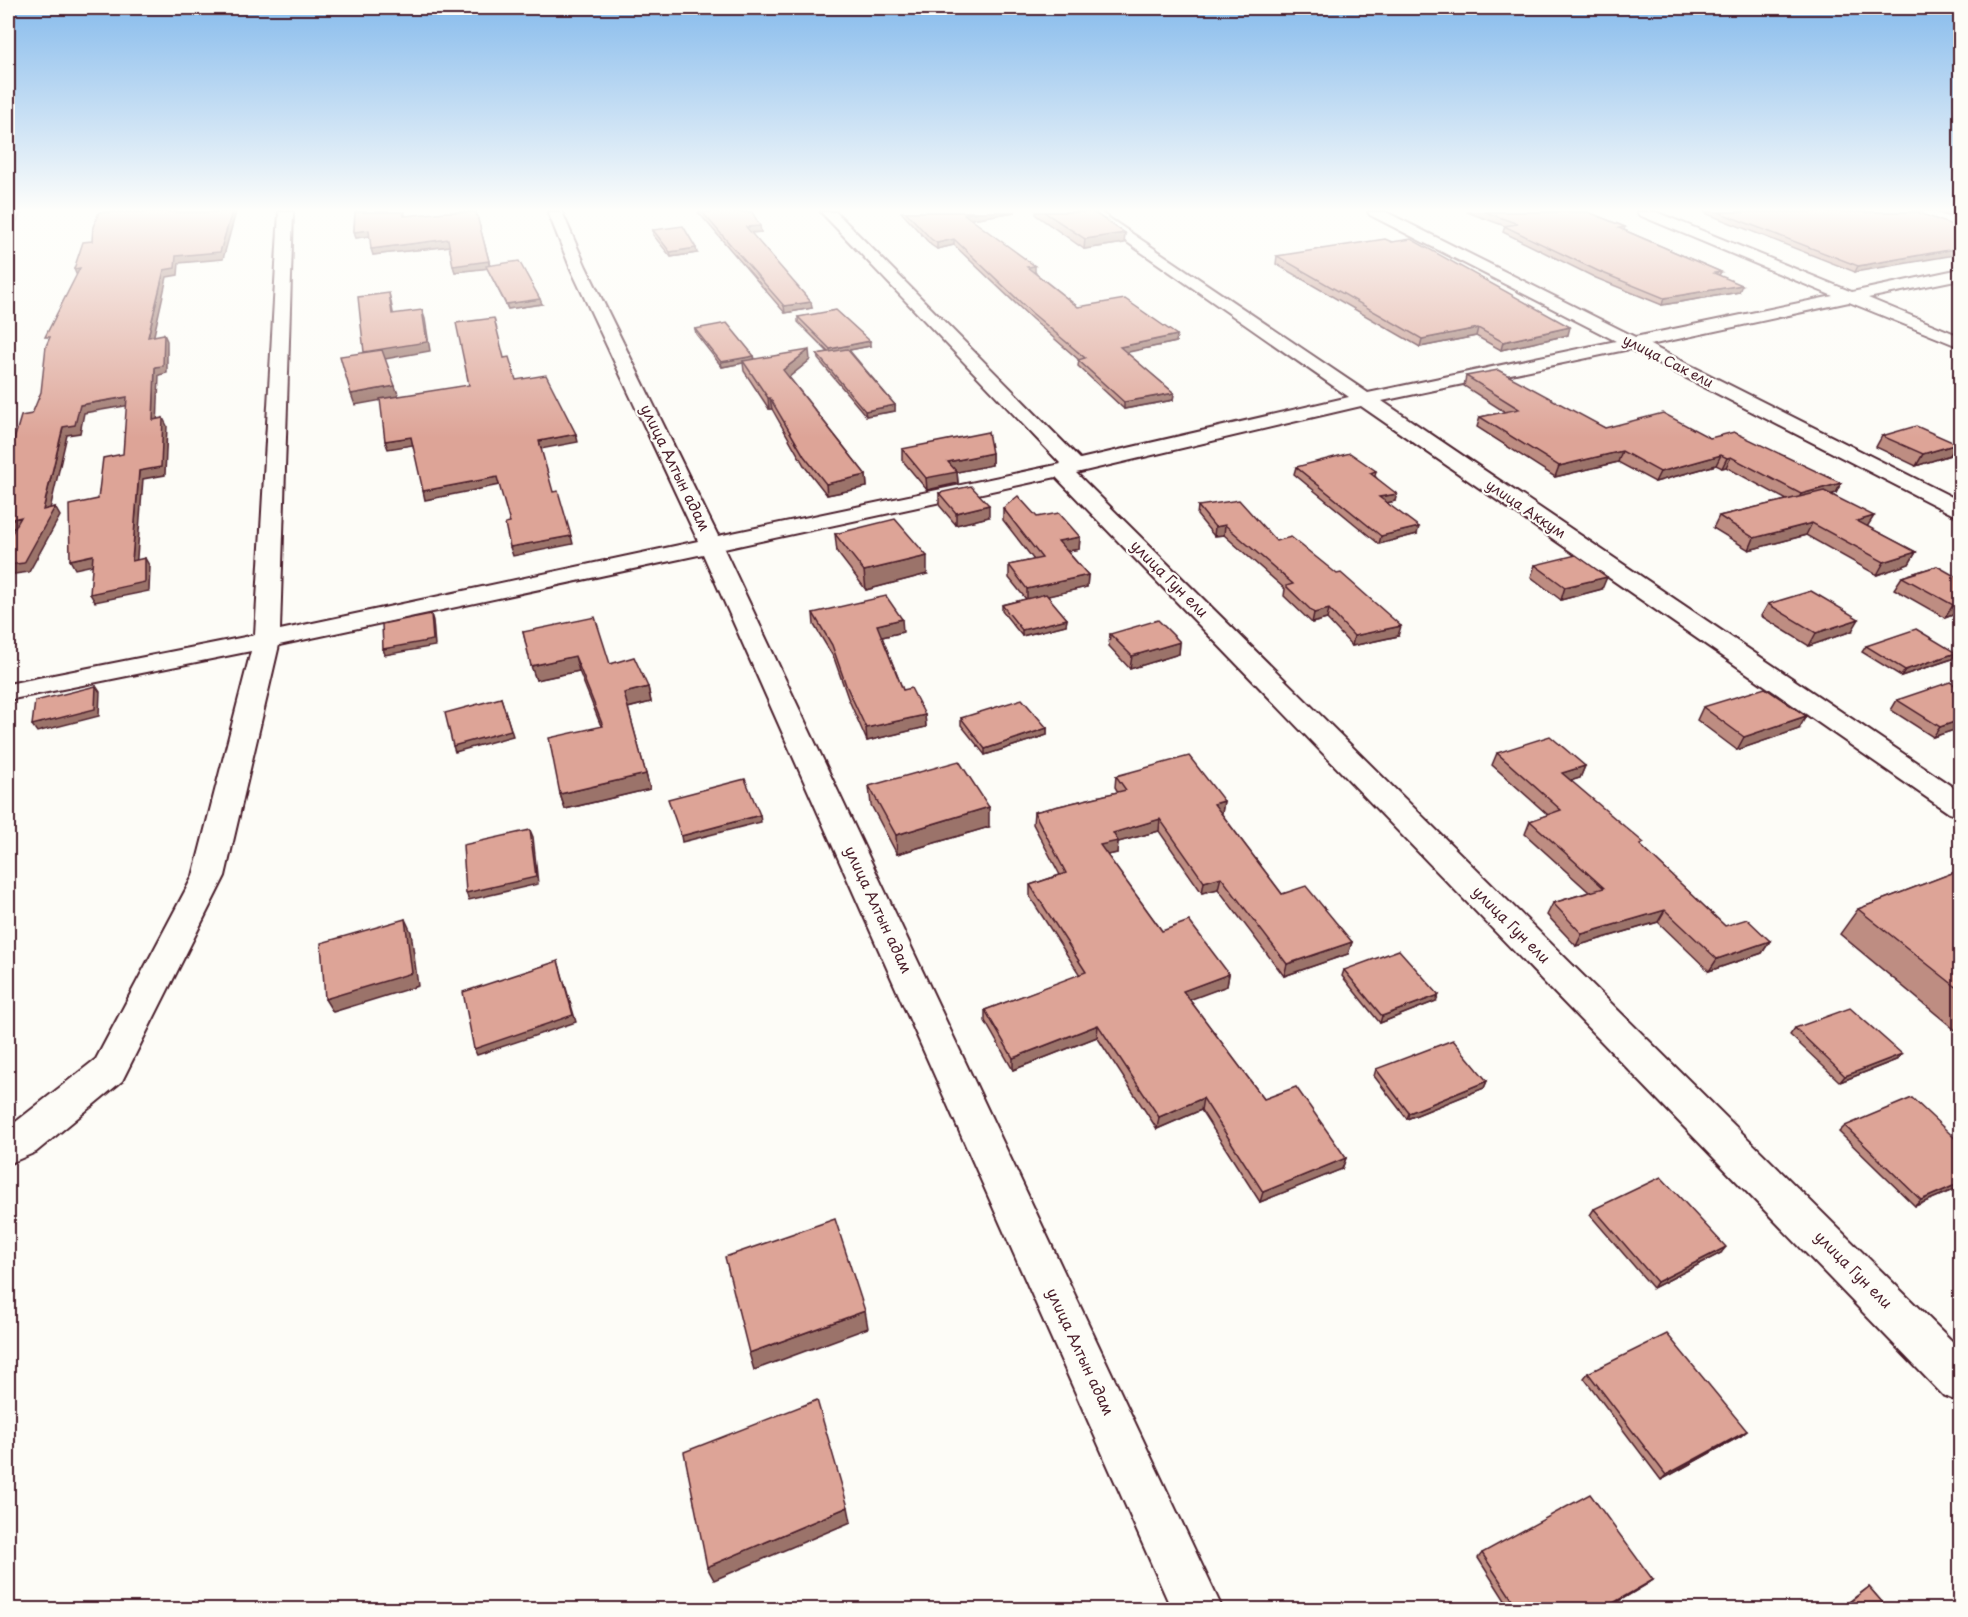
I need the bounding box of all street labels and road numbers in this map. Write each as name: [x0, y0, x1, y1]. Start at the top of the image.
street label: улица Сак ели: [1619, 329, 1717, 392]
street label: улица Алтын адам: [636, 400, 717, 535]
street label: улица Аккум: [1482, 474, 1571, 543]
street label: улица Гун ели: [1126, 534, 1214, 622]
street label: улица Алтын адам: [840, 842, 919, 977]
street label: улица Гун ели: [1468, 880, 1556, 968]
street label: улица Гун ели: [1810, 1225, 1898, 1313]
street label: улица Алтын адам: [1042, 1284, 1121, 1419]

